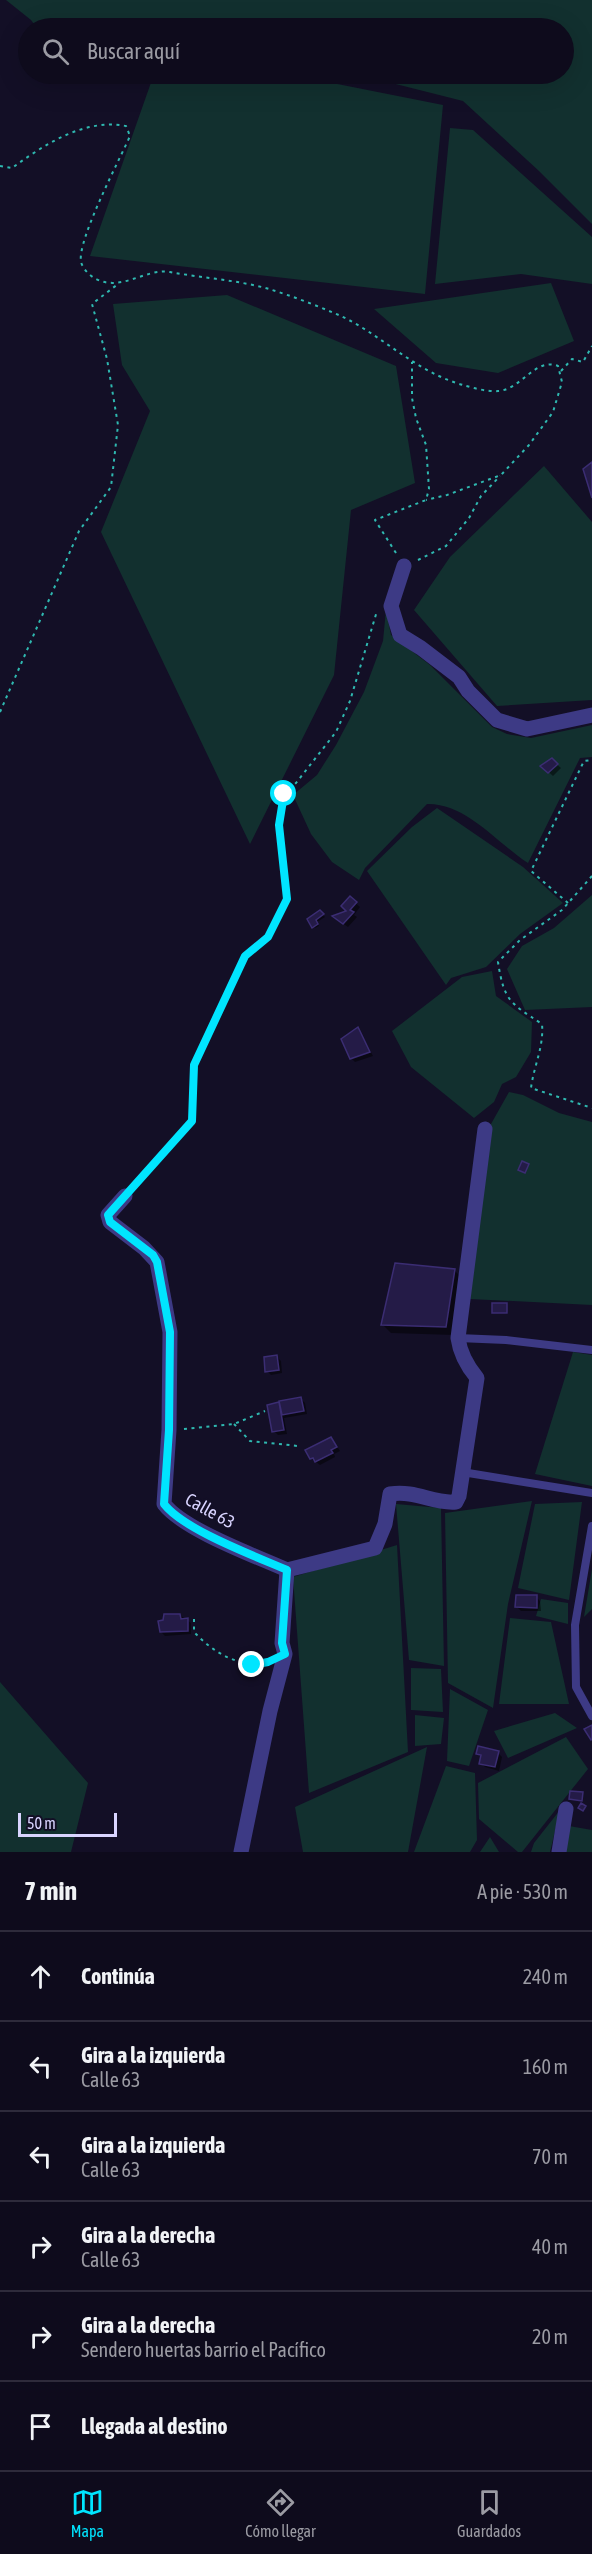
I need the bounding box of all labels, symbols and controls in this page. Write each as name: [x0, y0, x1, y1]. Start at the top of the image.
search box: [18, 18, 574, 84]
icon: search: [39, 35, 72, 68]
text: Buscar aquí: [87, 38, 180, 64]
route start: [270, 780, 296, 806]
street label: Calle 63: [182, 1488, 239, 1533]
route end: [238, 1651, 264, 1677]
scale bar: [18, 1810, 117, 1838]
text: 50 m: [27, 1814, 56, 1832]
text: 7 min: [24, 1876, 77, 1906]
text: A pie · 530 m: [477, 1880, 568, 1903]
icon: ahead: [24, 1960, 57, 1993]
text: Continúa: [81, 1963, 155, 1989]
text: 240 m: [523, 1965, 568, 1988]
text: Gira a la izquierda: [81, 2042, 225, 2068]
icon: left: [24, 2050, 57, 2083]
text: 160 m: [523, 2055, 568, 2078]
text: Calle 63: [81, 2068, 140, 2091]
text: Gira a la izquierda: [81, 2132, 225, 2158]
icon: left: [24, 2140, 57, 2173]
text: 70 m: [532, 2145, 568, 2168]
text: Calle 63: [81, 2158, 140, 2181]
text: Gira a la derecha: [81, 2222, 215, 2248]
icon: right: [24, 2230, 57, 2263]
text: 40 m: [532, 2235, 568, 2258]
text: Calle 63: [81, 2248, 140, 2271]
text: Gira a la derecha: [81, 2312, 215, 2338]
icon: right: [24, 2320, 57, 2353]
text: 20 m: [532, 2325, 568, 2348]
text: Sendero huertas barrio el Pacífico: [81, 2338, 326, 2361]
icon: arrive: [24, 2410, 57, 2443]
text: Llegada al destino: [81, 2413, 228, 2439]
tab: Mapa: [71, 2486, 104, 2540]
tab: Cómo llegar: [245, 2486, 316, 2540]
tab: Guardados: [457, 2486, 521, 2540]

